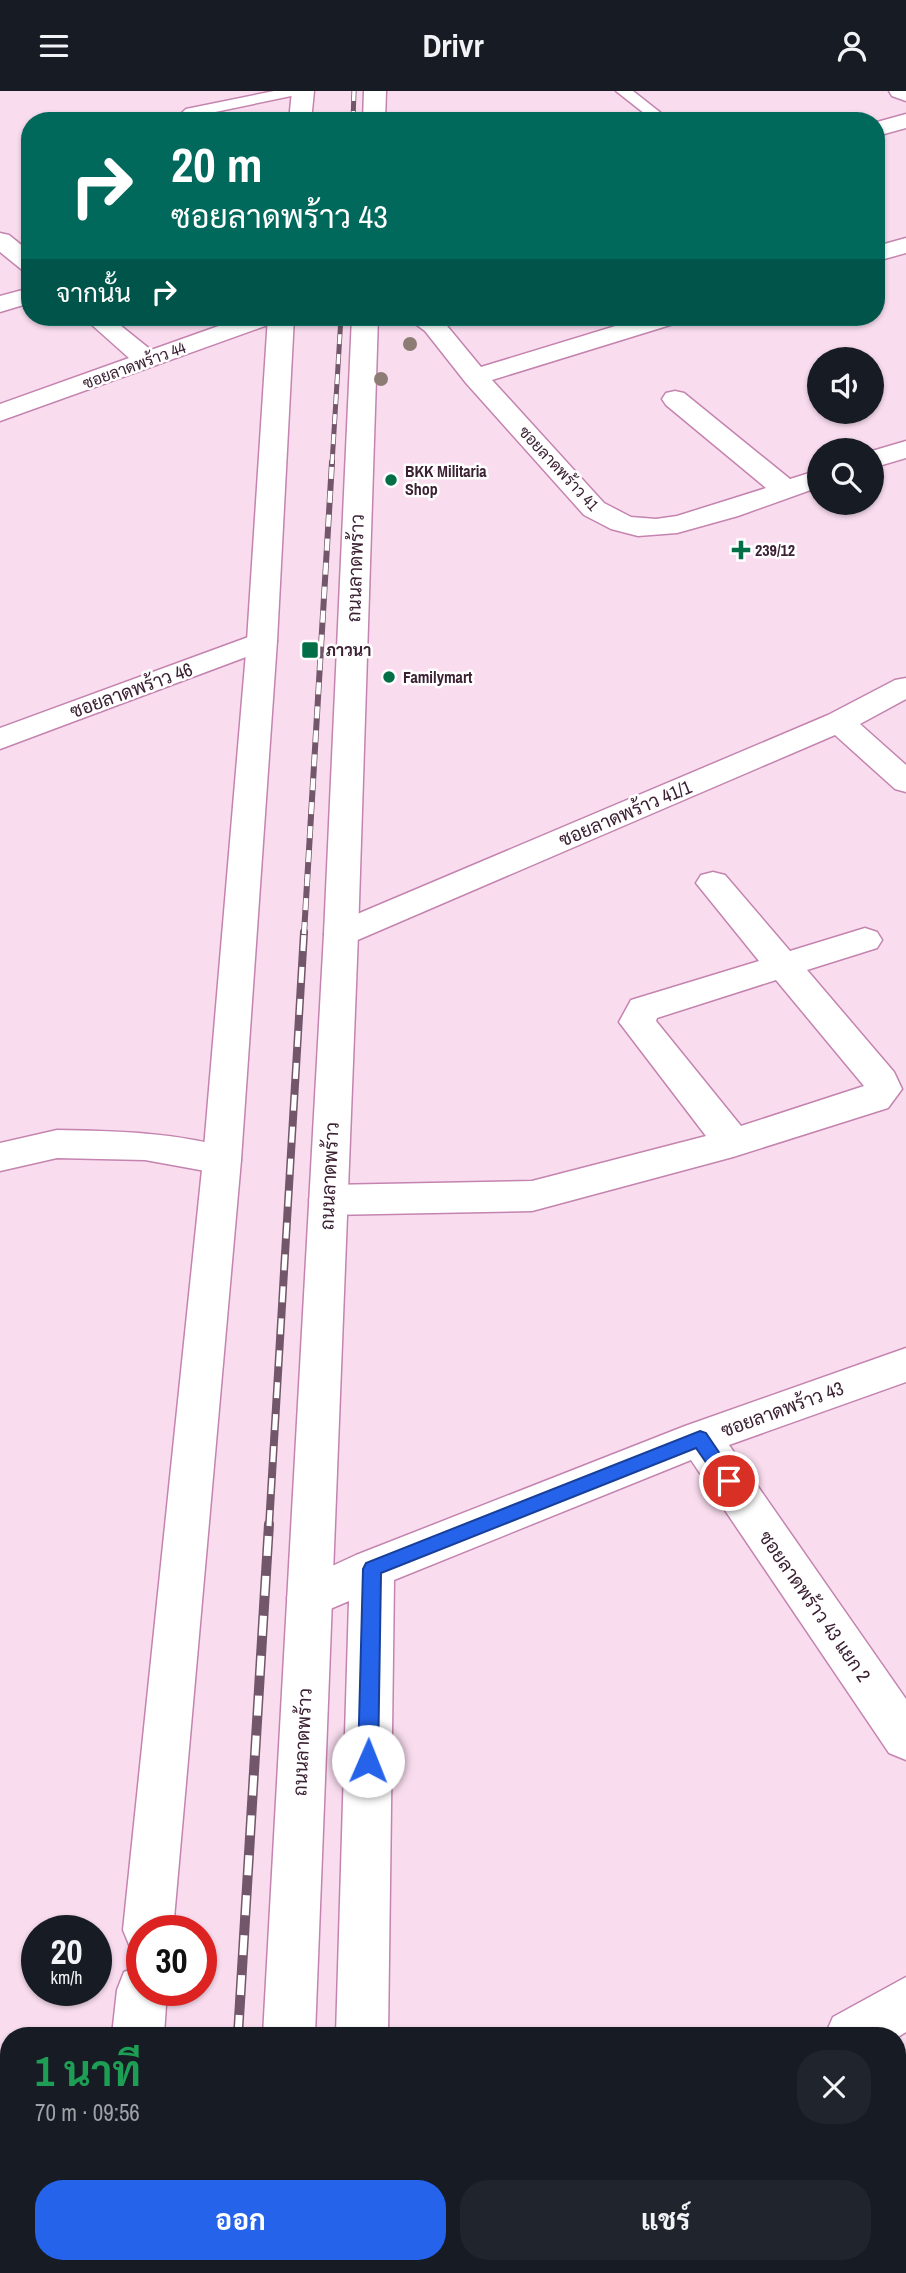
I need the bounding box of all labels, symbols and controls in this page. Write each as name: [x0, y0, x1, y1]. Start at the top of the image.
text: Drivr: [422, 24, 484, 67]
icon: menu: [35, 27, 73, 65]
icon: person: [833, 27, 871, 65]
text: 20 m: [171, 131, 263, 197]
icon: right: [56, 140, 147, 231]
text: ซอยลาดพร้าว 43: [171, 195, 388, 238]
icon: right: [145, 273, 183, 311]
text: จากนั้น: [56, 275, 131, 310]
street label: ซอยลาดพร้าว 44: [79, 336, 189, 394]
map controls: [807, 347, 884, 515]
button: sound: [807, 347, 884, 424]
street label: ซอยลาดพร้าว 41: [514, 421, 604, 516]
button: search: [807, 438, 884, 515]
place label: BKK Militaria Shop: [405, 460, 487, 500]
marker: BKK Militaria Shop: [383, 472, 399, 488]
street label: ถนนลาดพร้าว: [340, 513, 370, 623]
place label: 239/12: [755, 539, 795, 561]
marker: 239/12: [733, 542, 749, 558]
place label: ภาวนา: [326, 639, 371, 661]
marker: ภาวนา: [300, 640, 320, 660]
street label: ซอยลาดพร้าว 46: [66, 656, 196, 724]
place label: Familymart: [403, 666, 473, 688]
marker: Familymart: [381, 669, 397, 685]
street label: ซอยลาดพร้าว 41/1: [555, 773, 696, 853]
street label: ถนนลาดพร้าว: [313, 1121, 345, 1231]
street label: ซอยลาดพร้าว 43: [717, 1375, 847, 1443]
pin: [699, 1451, 759, 1511]
icon: arrive: [710, 1462, 748, 1500]
street label: ซอยลาดพร้าว 43 แยก 2: [753, 1525, 877, 1687]
street label: ถนนลาดพร้าว: [286, 1687, 318, 1797]
position arrow: [331, 1724, 405, 1798]
speed limit sign: 30: [126, 1915, 217, 2006]
text: 20: [51, 1928, 82, 1975]
text: km/h: [51, 1965, 83, 1990]
text: 1 นาที: [35, 2043, 141, 2099]
button: close: [797, 2050, 871, 2124]
text: 70 m · 09:56: [35, 2097, 140, 2128]
button: ออก: [35, 2180, 446, 2260]
button: แชร์: [460, 2180, 871, 2260]

